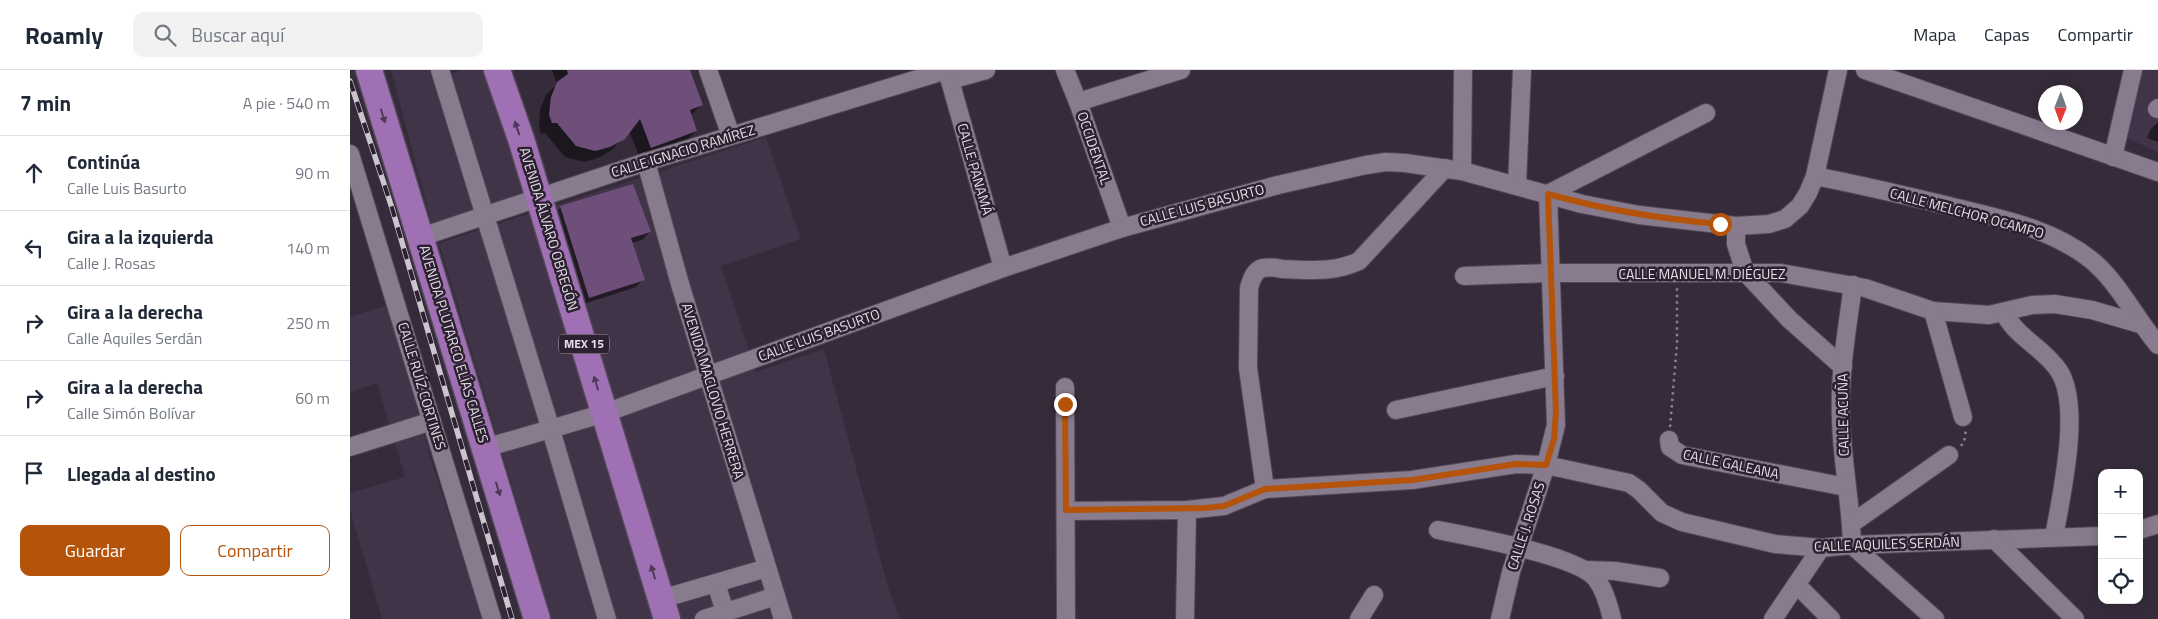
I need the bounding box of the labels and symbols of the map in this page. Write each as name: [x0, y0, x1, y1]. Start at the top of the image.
north arrow: [2038, 85, 2083, 130]
one-way arrow: [380, 109, 388, 124]
street label: OCCIDENTAL: [1072, 109, 1117, 187]
street label: CALLE IGNACIO RAMÍREZ: [608, 119, 757, 182]
one-way arrow: [513, 120, 521, 135]
street label: CALLE PANAMÁ: [952, 121, 999, 218]
street label: AVENIDA ÁLVARO OBREGÓN: [515, 145, 584, 313]
street label: CALLE LUIS BASURTO: [1137, 178, 1266, 231]
street label: CALLE MELCHOR OCAMPO: [1888, 182, 2046, 243]
route start: [1709, 213, 1732, 236]
street label: AVENIDA PLUTARCO ELÍAS CALLES: [414, 242, 495, 445]
street label: CALLE MANUEL M. DIÉGUEZ: [1618, 263, 1786, 284]
street label: AVENIDA MACLOVIO HERRERA: [677, 300, 750, 482]
street label: CALLE LUIS BASURTO: [755, 303, 883, 366]
street label: CALLE RUÍZ CORTINES: [393, 319, 452, 452]
road number: MEX 15: [559, 334, 609, 354]
street label: CALLE ACUÑA: [1831, 373, 1854, 457]
one-way arrow: [592, 376, 599, 391]
route end: [1054, 393, 1077, 416]
street label: CALLE GALEANA: [1681, 443, 1782, 484]
street label: CALLE J. ROSAS: [1501, 479, 1550, 573]
one-way arrow: [494, 482, 502, 497]
street label: CALLE AQUILES SERDÁN: [1814, 530, 1960, 557]
one-way arrow: [649, 565, 657, 580]

